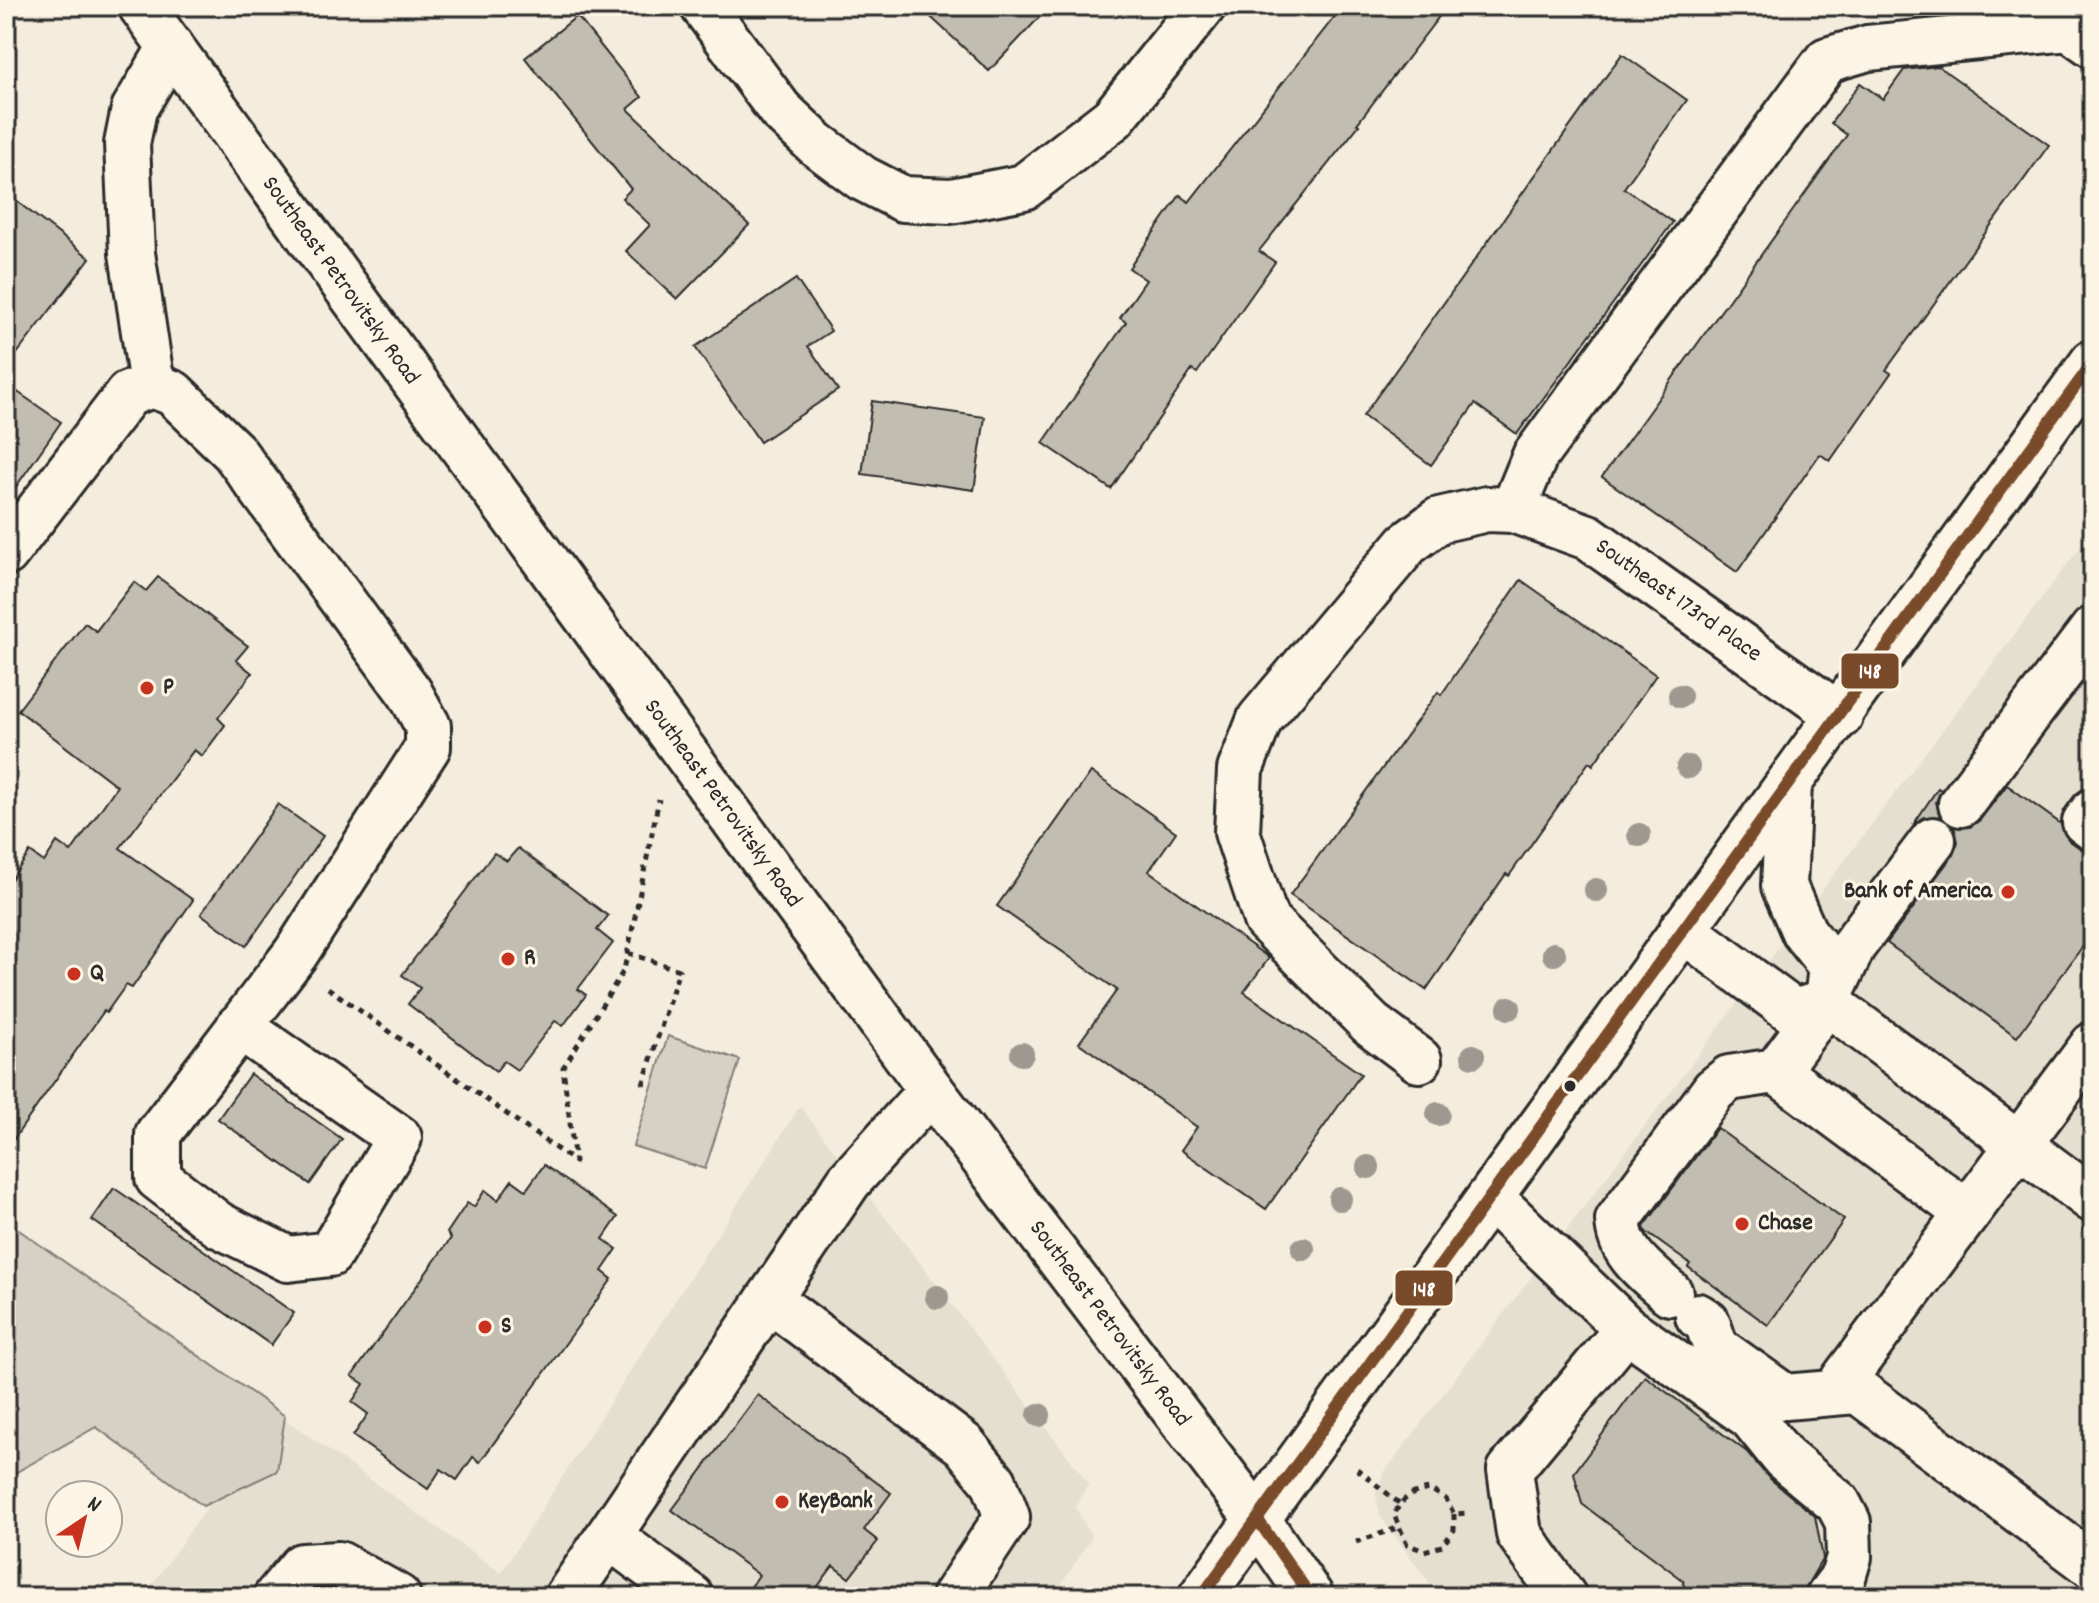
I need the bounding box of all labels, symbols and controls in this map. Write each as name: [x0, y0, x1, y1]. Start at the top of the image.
street label: Southeast Petrovitsky Road: [253, 170, 427, 392]
street label: Southeast 173rd Place: [1588, 531, 1768, 671]
line badge: 148: [1840, 652, 1900, 690]
text: 148: [1859, 658, 1882, 689]
place label: P: [163, 671, 174, 705]
marker: P: [138, 679, 156, 697]
street label: Southeast Petrovitsky Road: [635, 693, 809, 915]
place label: Bank of America: [1844, 875, 1993, 909]
marker: Bank of America: [1999, 883, 2017, 901]
place label: R: [524, 942, 536, 976]
marker: R: [499, 950, 517, 968]
place label: Q: [90, 957, 104, 991]
marker: Q: [65, 965, 83, 983]
unlabelled marker: [1562, 1078, 1578, 1094]
place label: Chase: [1758, 1207, 1813, 1241]
street label: Southeast Petrovitsky Road: [1020, 1214, 1198, 1434]
marker: Chase: [1733, 1215, 1751, 1233]
line badge: 148: [1394, 1269, 1454, 1307]
text: 148: [1413, 1276, 1436, 1307]
place label: S: [501, 1310, 512, 1344]
marker: S: [476, 1318, 494, 1336]
north arrow: [44, 1479, 124, 1559]
place label: KeyBank: [798, 1485, 873, 1519]
text: N: [80, 1490, 107, 1521]
marker: KeyBank: [773, 1493, 791, 1511]

